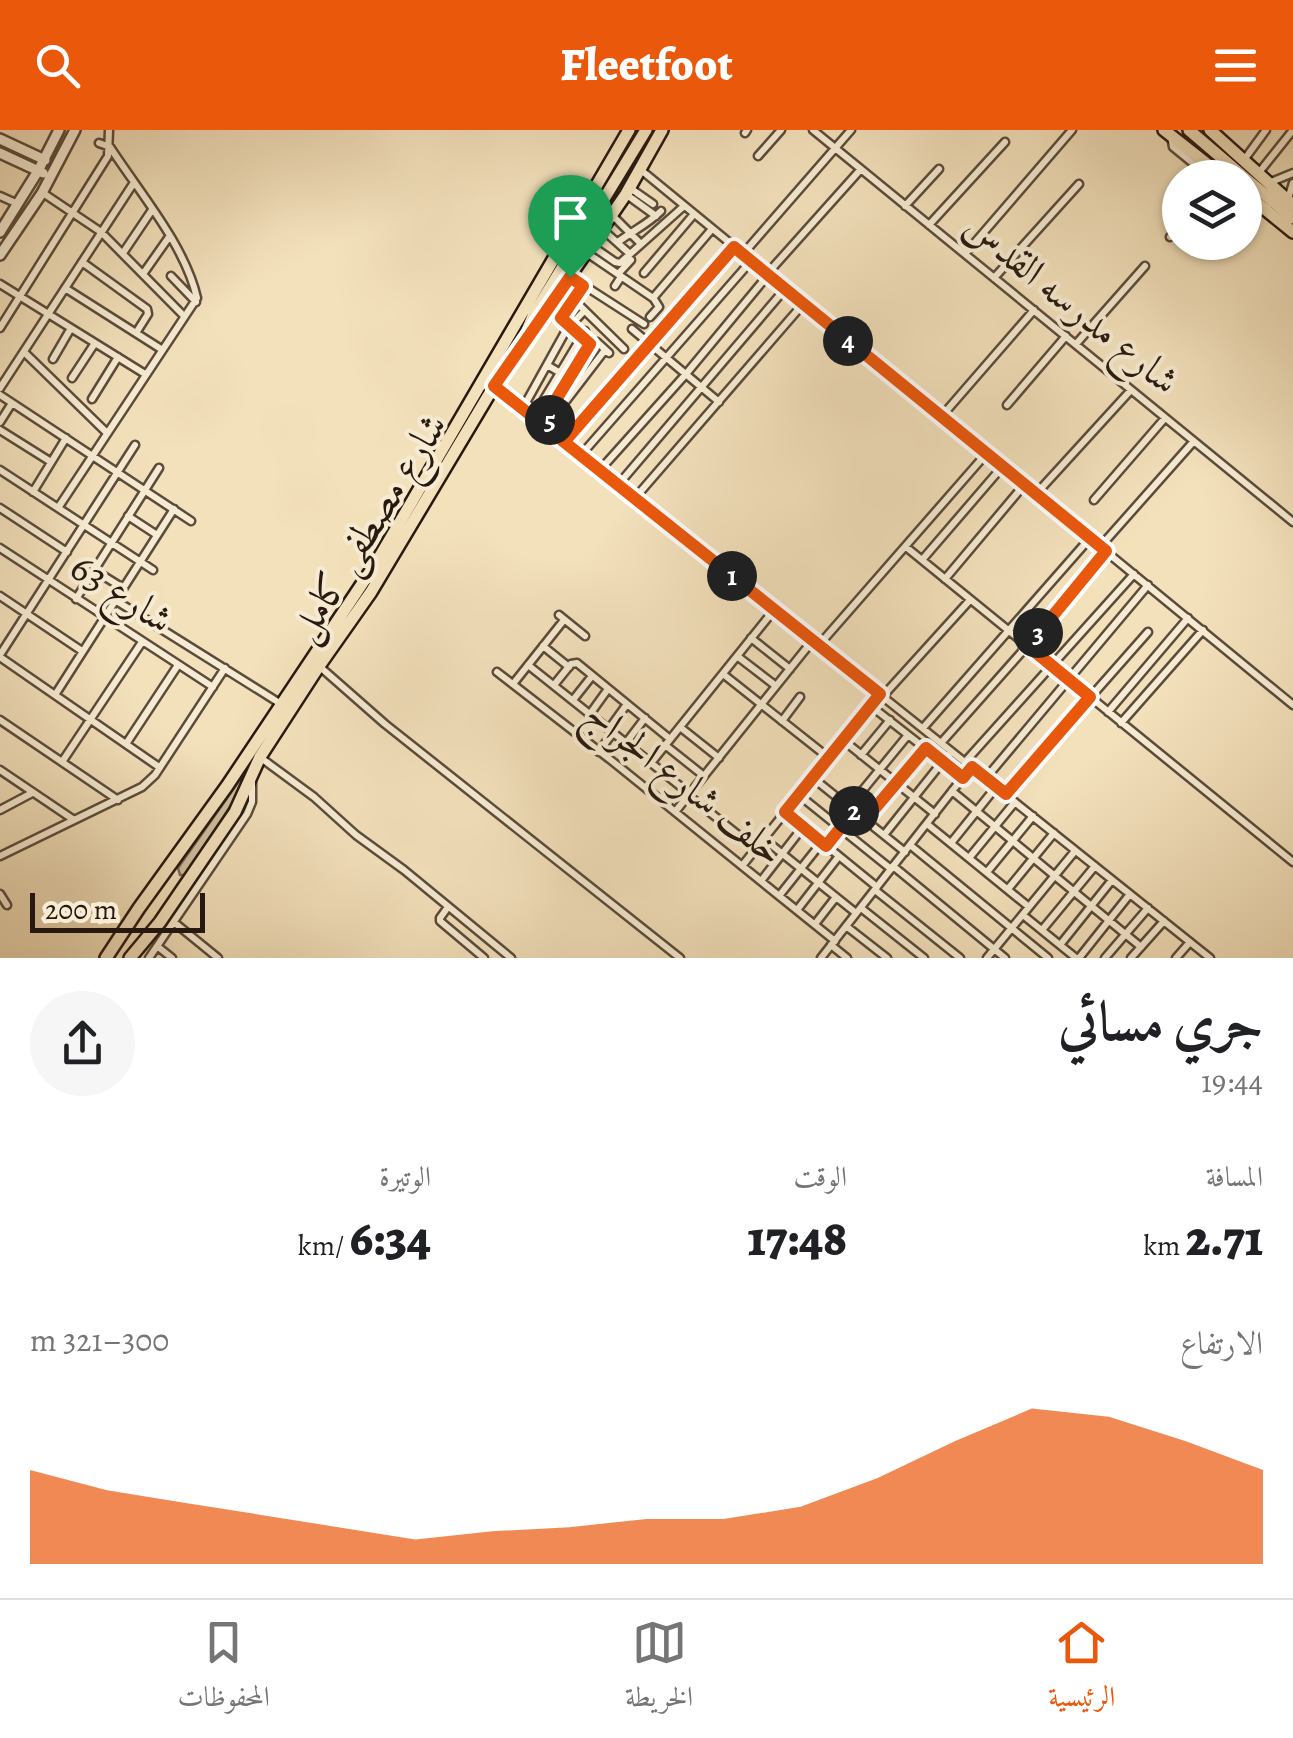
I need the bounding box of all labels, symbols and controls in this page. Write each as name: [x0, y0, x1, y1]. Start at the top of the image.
text: Fleetfoot: [560, 34, 733, 96]
icon: search: [30, 38, 85, 93]
icon: menu: [1208, 38, 1263, 93]
map controls: [1162, 160, 1262, 260]
button: layers: [1162, 160, 1262, 260]
pin: [528, 175, 613, 278]
icon: arrive: [543, 190, 598, 245]
street label: شارع مدرسه القدس: [949, 199, 1191, 412]
pin: 4: [823, 316, 873, 366]
text: 4: [841, 322, 855, 360]
pin: 5: [525, 395, 575, 445]
text: 5: [544, 401, 556, 439]
street label: شارع مصطفى كامل: [276, 402, 465, 655]
street label: شارع 63: [57, 539, 184, 652]
pin: 1: [707, 551, 757, 601]
text: 1: [727, 557, 737, 595]
pin: 3: [1013, 608, 1063, 658]
text: 3: [1032, 614, 1044, 652]
street label: خلف شارع الجراج: [568, 686, 797, 884]
pin: 2: [829, 786, 879, 836]
text: 2: [847, 792, 861, 830]
scale bar: [30, 888, 205, 933]
text: 200 m: [45, 891, 117, 929]
text: جري مسائي: [1058, 984, 1263, 1059]
button: share: [30, 991, 135, 1096]
text: 19:44: [1201, 1059, 1263, 1103]
text: الوتيرة: [379, 1158, 431, 1196]
text: الوقت: [793, 1158, 847, 1196]
text: المسافة: [1206, 1158, 1263, 1196]
text: 6:34: [350, 1204, 431, 1272]
text: 17:48: [748, 1204, 847, 1272]
text: 2.71: [1186, 1204, 1263, 1272]
text: /km: [298, 1227, 350, 1265]
text: km: [1143, 1227, 1186, 1265]
text: 300–321 m: [30, 1318, 169, 1362]
text: الارتفاع: [1180, 1321, 1263, 1365]
tab: المحفوظات: [178, 1615, 270, 1724]
tab: الخريطة: [625, 1615, 693, 1724]
tab: الرئيسية: [1048, 1615, 1115, 1724]

